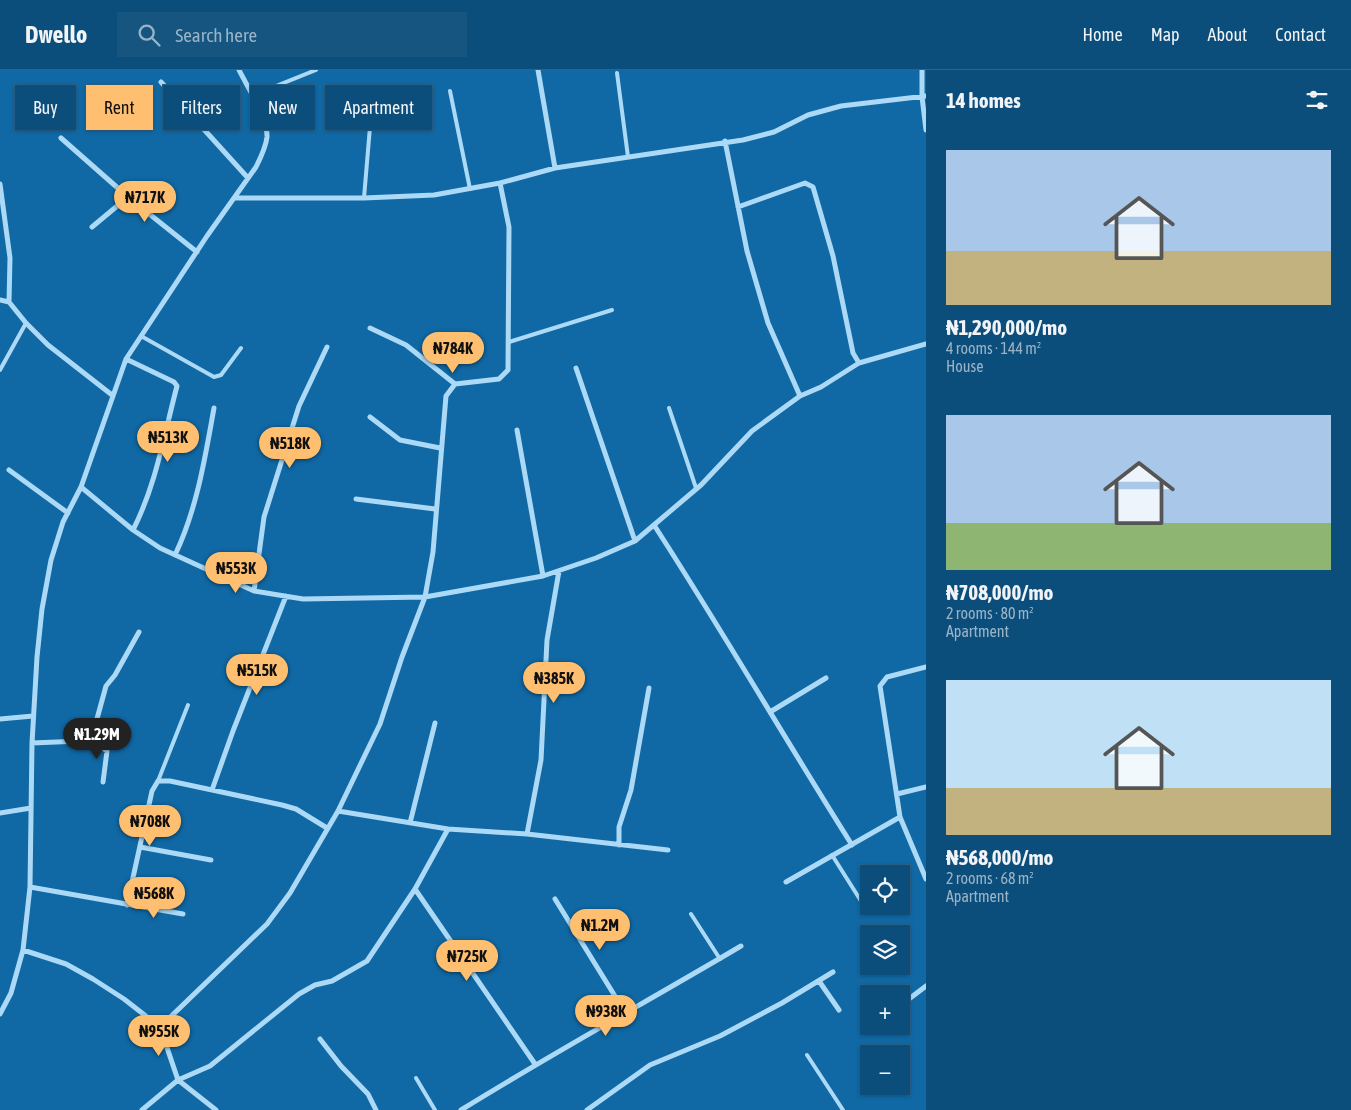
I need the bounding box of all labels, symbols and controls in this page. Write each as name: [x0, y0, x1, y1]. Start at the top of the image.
search box: [117, 12, 467, 57]
text: Dwello: [25, 21, 87, 48]
icon: search: [135, 21, 163, 49]
text: Search here: [175, 24, 257, 46]
text: Home: [1083, 24, 1123, 45]
text: Map: [1151, 24, 1180, 45]
text: About: [1208, 24, 1247, 45]
text: Contact: [1275, 24, 1326, 45]
chip: Buy: [15, 85, 76, 130]
chip: Rent: [86, 85, 153, 130]
chip: Filters: [163, 85, 240, 130]
chip: New: [250, 85, 315, 130]
chip: Apartment: [325, 85, 432, 130]
icon: filters: [1303, 86, 1331, 114]
text: 14 homes: [946, 88, 1021, 112]
pin: ₦717K: [110, 180, 180, 223]
icon: home: [1094, 183, 1184, 273]
text: ₦717K: [125, 188, 165, 206]
text: ₦1,290,000/mo: [946, 315, 1067, 339]
pin: ₦784K: [418, 332, 488, 374]
text: ₦784K: [433, 339, 473, 357]
text: 4 rooms · 144 m²: [946, 339, 1041, 357]
text: House: [946, 357, 983, 375]
pin: ₦513K: [133, 420, 203, 463]
pin: ₦518K: [255, 426, 325, 469]
text: ₦513K: [148, 428, 188, 446]
text: ₦518K: [270, 434, 310, 452]
icon: home: [1094, 448, 1184, 538]
pin: ₦553K: [201, 552, 271, 594]
text: ₦553K: [216, 559, 256, 577]
text: ₦708,000/mo: [946, 580, 1053, 604]
text: 2 rooms · 80 m²: [946, 604, 1034, 622]
text: Apartment: [946, 622, 1009, 640]
pin: ₦515K: [222, 654, 292, 696]
text: ₦515K: [237, 661, 277, 679]
pin: ₦385K: [519, 662, 589, 704]
text: ₦385K: [534, 669, 574, 687]
icon: home: [1094, 713, 1184, 803]
pin: ₦1.29M: [56, 718, 138, 760]
text: ₦1.29M: [74, 725, 120, 743]
pin: ₦708K: [115, 804, 185, 847]
text: ₦708K: [130, 812, 170, 830]
text: ₦568,000/mo: [946, 845, 1053, 869]
map controls: [860, 865, 910, 1095]
button: locate: [860, 865, 910, 915]
text: 2 rooms · 68 m²: [946, 869, 1034, 887]
pin: ₦568K: [119, 876, 189, 919]
text: ₦568K: [134, 884, 174, 902]
text: Apartment: [946, 887, 1009, 905]
pin: ₦1.2M: [565, 908, 635, 951]
text: ₦1.2M: [581, 916, 619, 934]
button: layers: [860, 925, 910, 975]
pin: ₦725K: [432, 940, 502, 982]
text: ₦725K: [447, 947, 487, 965]
button: +: [860, 985, 910, 1035]
pin: ₦938K: [571, 994, 641, 1037]
text: ₦938K: [586, 1002, 626, 1020]
pin: ₦955K: [124, 1014, 194, 1057]
text: ₦955K: [139, 1022, 179, 1040]
button: −: [860, 1045, 910, 1095]

